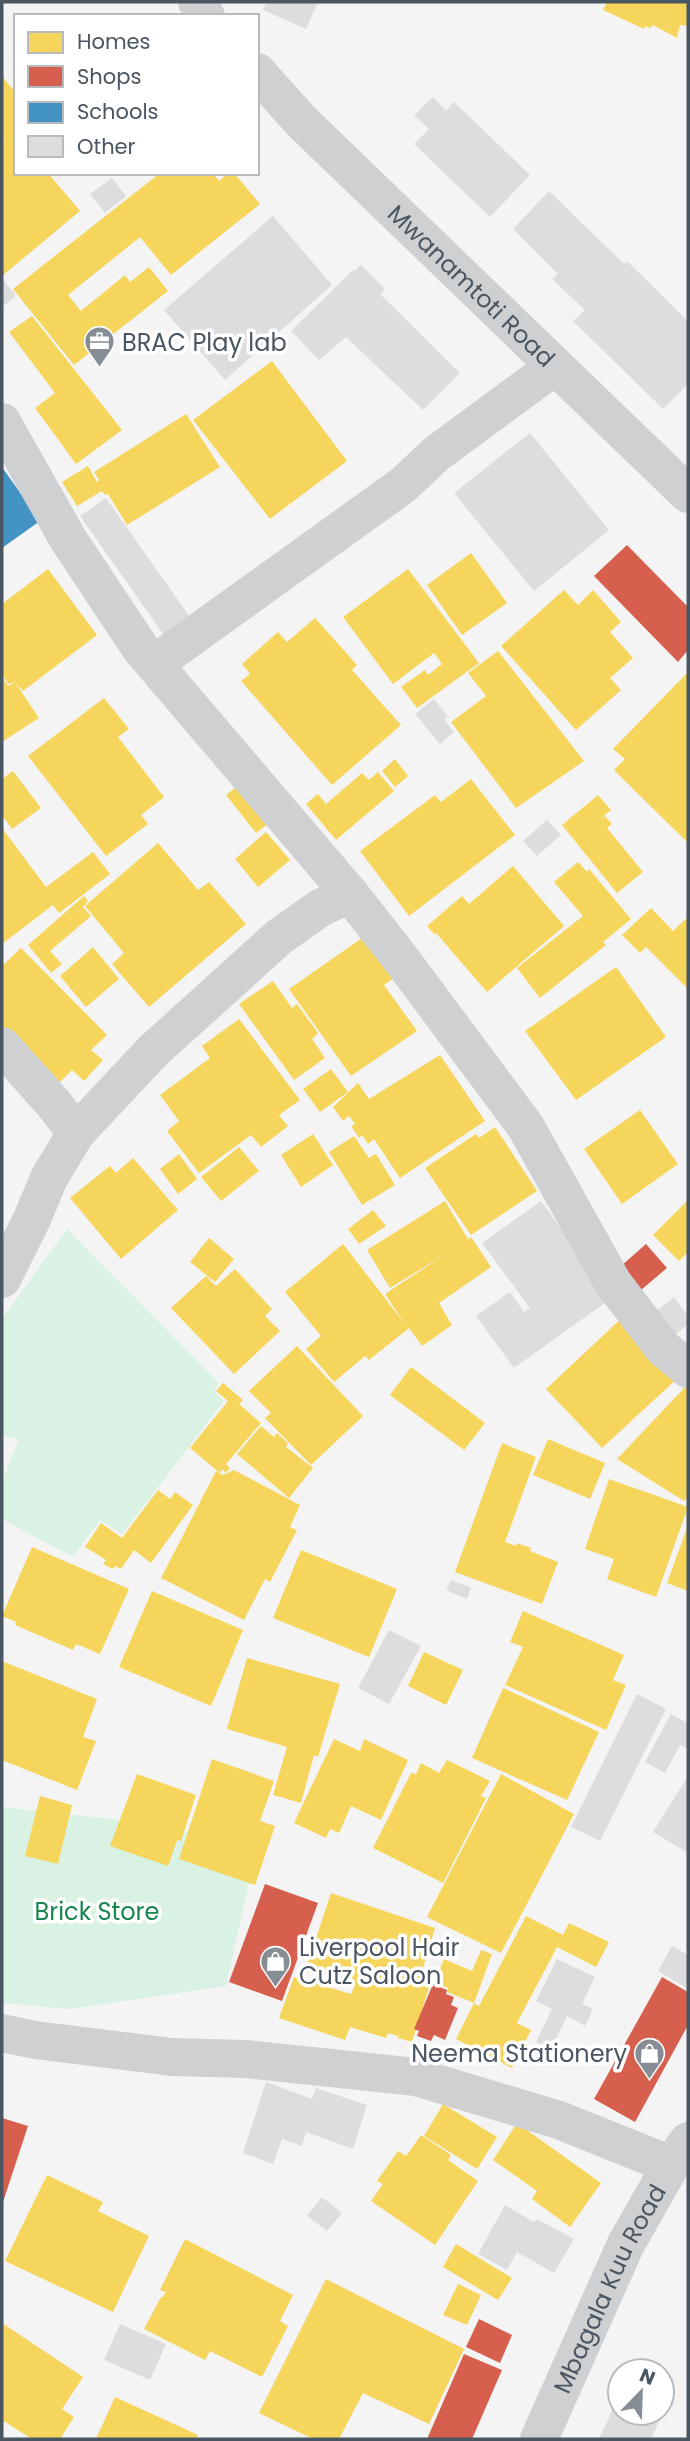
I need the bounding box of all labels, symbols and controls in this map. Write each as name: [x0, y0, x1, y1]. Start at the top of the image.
legend: [14, 14, 259, 175]
text: Homes: [77, 27, 151, 56]
text: Shops: [77, 62, 141, 91]
text: Schools: [77, 97, 159, 126]
text: Other: [77, 132, 136, 161]
street label: Mwanamtoti Road: [381, 197, 563, 374]
office icon: BRAC Play lab: [82, 325, 116, 369]
place label: BRAC Play lab: [122, 326, 287, 359]
park label: Brick Store: [35, 1895, 159, 1928]
place label: Liverpool Hair Cutz Saloon: [299, 1931, 460, 1992]
shop icon: Liverpool Hair Cutz Saloon: [259, 1944, 293, 1988]
shop icon: Neema Stationery: [633, 2036, 667, 2080]
place label: Neema Stationery: [411, 2037, 627, 2070]
street label: Mbagala Kuu Road: [545, 2178, 673, 2398]
north arrow: [606, 2357, 676, 2427]
text: N: [636, 2362, 659, 2392]

